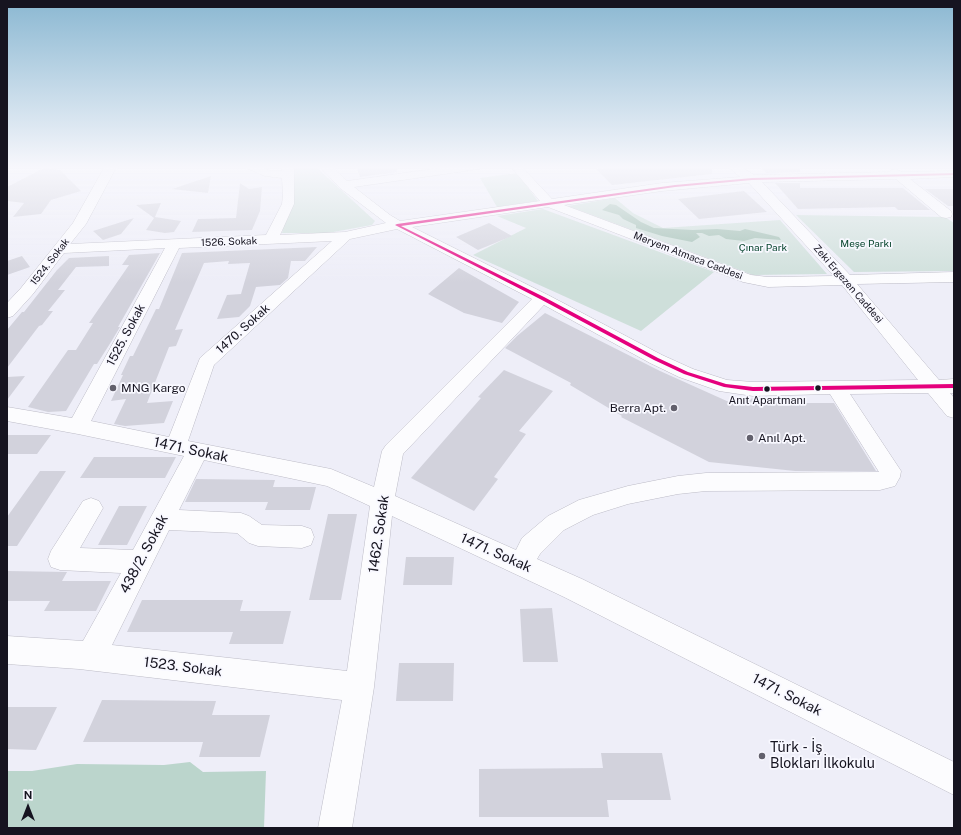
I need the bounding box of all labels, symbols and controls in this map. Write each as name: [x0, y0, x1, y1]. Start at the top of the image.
street label: Meryem Atmaca Caddesi: [632, 230, 744, 282]
street label: 1526. Sokak: [201, 235, 257, 249]
street label: 1524. Sokak: [28, 236, 72, 288]
park label: Meşe Parkı: [840, 238, 892, 250]
park label: Çınar Park: [739, 242, 787, 254]
street label: Zeki Ergezen Caddesi: [811, 242, 885, 326]
street label: 1470. Sokak: [213, 301, 273, 357]
street label: 1525. Sokak: [104, 302, 148, 368]
place label: MNG Kargo: [121, 381, 186, 395]
marker: MNG Kargo: [108, 383, 118, 393]
unlabelled marker: [813, 383, 823, 393]
marker: Anıt Apartmanı: [762, 384, 772, 394]
place label: Anıt Apartmanı: [728, 394, 806, 408]
place label: Berra Apt.: [610, 401, 666, 415]
marker: Berra Apt.: [669, 403, 679, 413]
place label: Anıl Apt.: [758, 431, 806, 445]
marker: Anıl Apt.: [745, 433, 755, 443]
street label: 1471. Sokak: [152, 434, 230, 466]
street label: 1462. Sokak: [365, 494, 393, 574]
street label: 438/2. Sokak: [116, 512, 172, 596]
street label: 1471. Sokak: [458, 530, 534, 576]
street label: 1523. Sokak: [143, 654, 223, 680]
street label: 1471. Sokak: [749, 670, 825, 720]
place label: Türk - İş Blokları İlkokulu: [770, 740, 875, 772]
marker: Türk - İş Blokları İlkokulu: [757, 751, 767, 761]
north arrow: [8, 787, 48, 827]
text: N: [24, 789, 32, 801]

